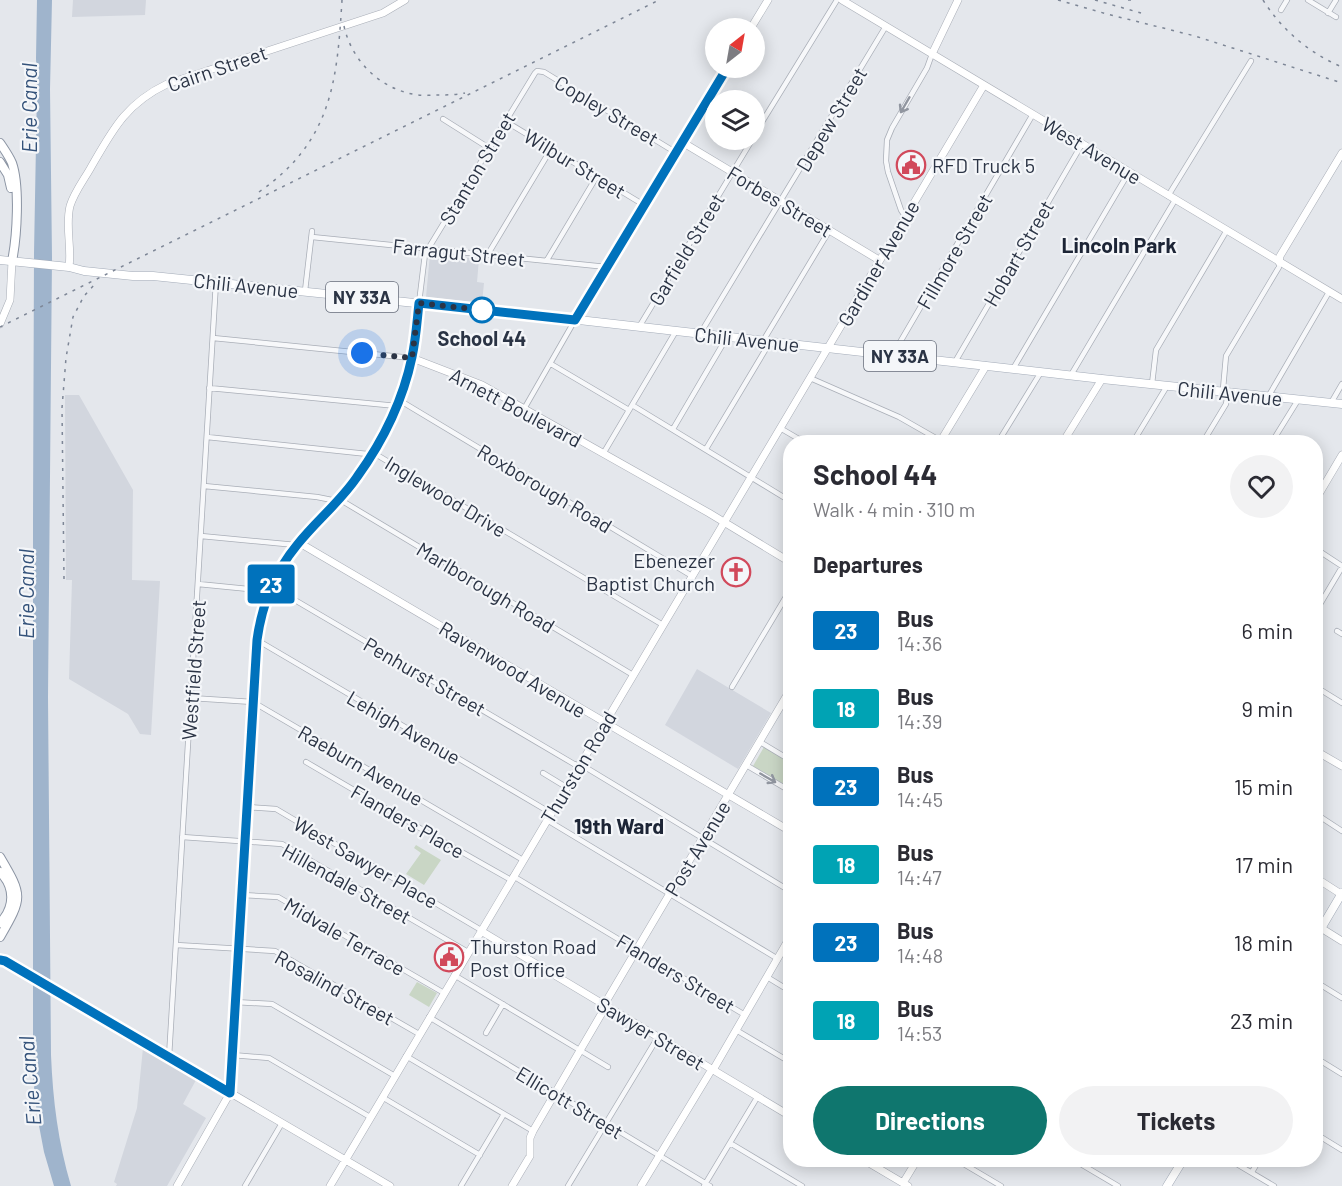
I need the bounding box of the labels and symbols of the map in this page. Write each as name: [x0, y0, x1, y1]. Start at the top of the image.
north arrow: [705, 18, 765, 78]
street label: Cairn Street: [164, 40, 270, 96]
water label: Erie Canal: [16, 63, 41, 153]
street label: Depew Street: [790, 63, 872, 175]
street label: Copley Street: [551, 70, 663, 150]
one-way arrow: [899, 96, 911, 113]
street label: Stanton Street: [434, 107, 520, 229]
street label: West Avenue: [1038, 111, 1146, 189]
street label: Wilbur Street: [520, 123, 630, 203]
public building icon: RFD Truck 5: [895, 149, 927, 181]
place label: RFD Truck 5: [932, 153, 1035, 177]
street label: Forbes Street: [723, 160, 837, 242]
street label: Garfield Street: [643, 189, 729, 309]
street label: Fillmore Street: [911, 189, 997, 313]
street label: Gardiner Avenue: [832, 196, 924, 330]
street label: Hobart Street: [978, 196, 1058, 310]
district label: Lincoln Park: [1061, 232, 1177, 257]
street label: Farragut Street: [392, 233, 526, 271]
street label: Chili Avenue: [192, 268, 300, 302]
road number: NY 33A: [326, 282, 398, 312]
marker: School 44: [469, 297, 495, 323]
street label: Chili Avenue: [693, 322, 801, 356]
place label: School 44: [438, 326, 526, 350]
your location: [347, 338, 377, 368]
road number: NY 33A: [864, 341, 936, 371]
street label: Arnett Boulevard: [446, 362, 586, 452]
street label: Chili Avenue: [1176, 376, 1284, 410]
street label: Roxborough Road: [473, 438, 617, 538]
street label: Inglewood Drive: [381, 450, 511, 542]
street label: Marlborough Road: [413, 536, 559, 638]
place label: Ebenezer Baptist Church: [586, 548, 715, 595]
water label: Erie Canal: [13, 549, 38, 639]
church icon: Ebenezer Baptist Church: [720, 556, 752, 588]
line badge: 23: [244, 564, 298, 604]
street label: Westfield Street: [176, 599, 210, 741]
street label: Ravenwood Avenue: [435, 616, 591, 722]
street label: Penhurst Street: [360, 631, 490, 721]
street label: Lehigh Avenue: [343, 685, 465, 769]
street label: Thurston Road: [535, 707, 621, 827]
street label: Raeburn Avenue: [294, 720, 428, 810]
one-way arrow: [759, 772, 776, 784]
street label: Flanders Place: [347, 779, 469, 863]
street label: Post Avenue: [659, 796, 735, 900]
street label: West Sawyer Place: [290, 811, 442, 913]
district label: 19th Ward: [574, 813, 664, 838]
street label: Hillendale Street: [278, 838, 416, 928]
street label: Midvale Terrace: [280, 892, 410, 980]
street label: Flanders Street: [612, 928, 740, 1018]
place label: Thurston Road Post Office: [470, 934, 597, 981]
public building icon: Thurston Road Post Office: [433, 941, 465, 973]
street label: Rosalind Street: [271, 944, 399, 1030]
street label: Sawyer Street: [593, 991, 709, 1075]
water label: Erie Canal: [13, 1035, 45, 1127]
street label: Ellicott Street: [512, 1061, 628, 1143]

